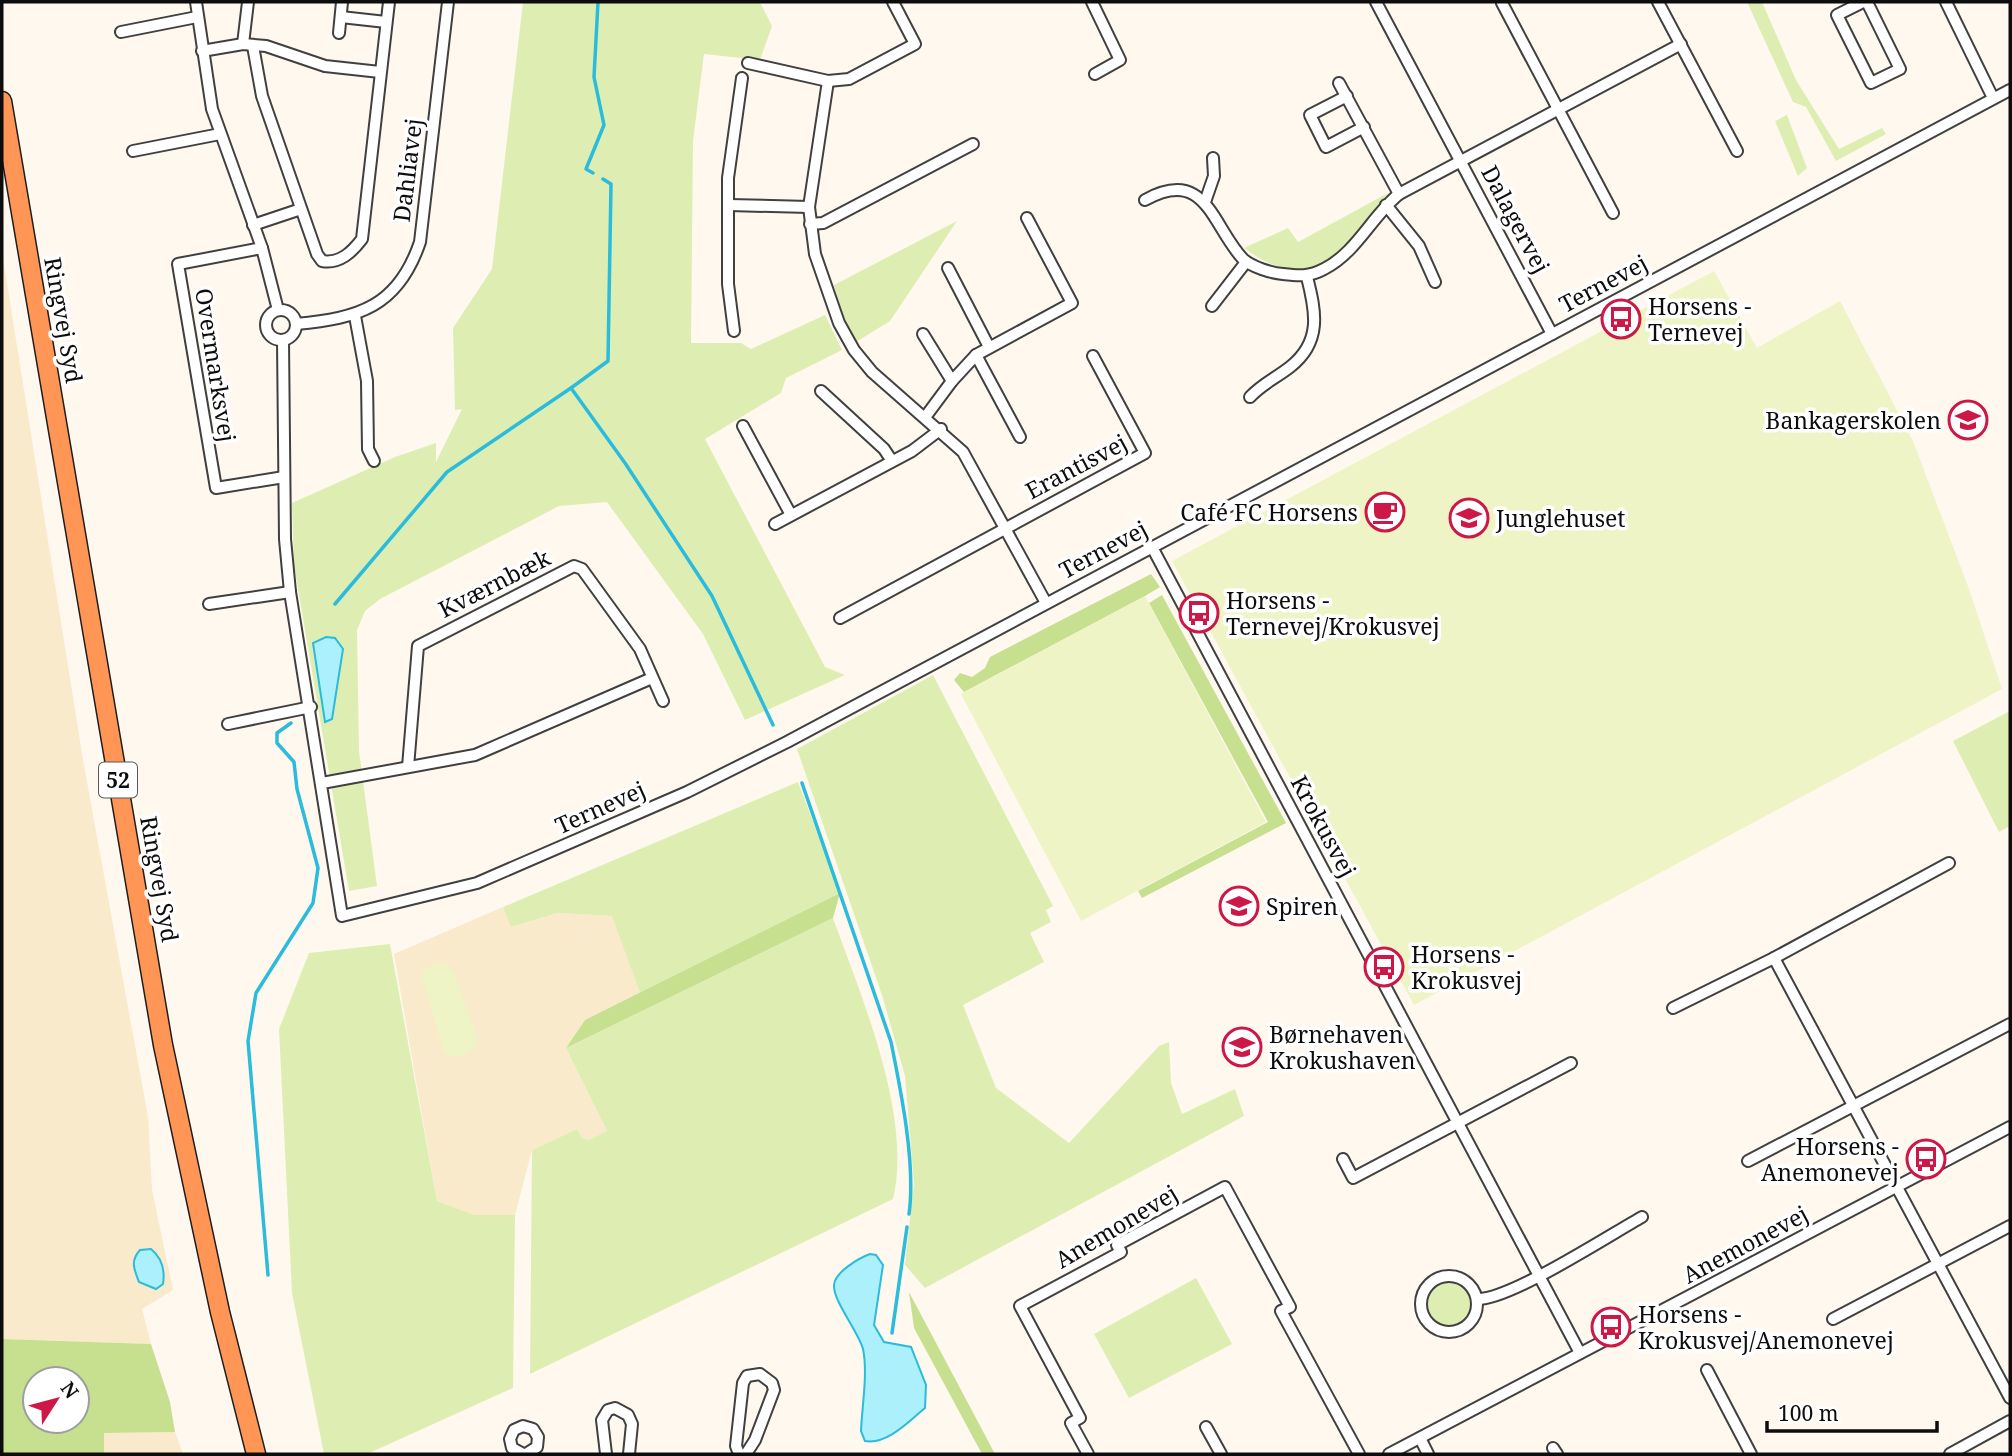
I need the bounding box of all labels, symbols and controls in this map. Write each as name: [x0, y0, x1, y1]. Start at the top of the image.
street label: Dahliavej: [385, 116, 429, 224]
street label: Dalagervej: [1474, 159, 1558, 279]
street label: Ternevej: [1553, 246, 1653, 320]
street label: Ringvej Syd: [37, 255, 91, 385]
street label: Overmarksvej: [188, 286, 244, 444]
place label: Horsens - Ternevej: [1648, 290, 1751, 348]
bus stop icon: Horsens - Ternevej: [1600, 298, 1642, 340]
school or university icon: Bankagerskolen: [1947, 399, 1989, 441]
place label: Bankagerskolen: [1765, 404, 1941, 436]
street label: Erantisvej: [1020, 426, 1132, 506]
cafe icon: Café FC Horsens: [1364, 491, 1406, 533]
place label: Café FC Horsens: [1180, 496, 1358, 528]
school or university icon: Junglehuset: [1448, 497, 1490, 539]
place label: Junglehuset: [1495, 502, 1625, 534]
street label: Ternevej: [1053, 512, 1153, 586]
street label: Kværnbæk: [433, 541, 556, 625]
place label: Horsens - Ternevej/Krokusvej: [1226, 584, 1440, 642]
bus stop icon: Horsens - Ternevej/Krokusvej: [1178, 592, 1220, 634]
road number: 52: [99, 762, 137, 798]
street label: Krokusvej: [1284, 769, 1364, 883]
street label: Ternevej: [550, 773, 650, 841]
street label: Ringvej Syd: [133, 814, 187, 944]
school or university icon: Spiren: [1218, 885, 1260, 927]
place label: Spiren: [1266, 890, 1338, 922]
place label: Horsens - Krokusvej: [1411, 938, 1522, 996]
bus stop icon: Horsens - Krokusvej: [1363, 946, 1405, 988]
place label: Børnehaven Krokushaven: [1269, 1018, 1416, 1076]
school or university icon: Børnehaven Krokushaven: [1221, 1026, 1263, 1068]
place label: Horsens - Anemonevej: [1761, 1130, 1899, 1188]
bus stop icon: Horsens - Anemonevej: [1905, 1138, 1947, 1180]
street label: Anemonevej: [1049, 1177, 1183, 1275]
street label: Anemonevej: [1677, 1197, 1813, 1291]
place label: Horsens - Krokusvej/Anemonevej: [1638, 1298, 1894, 1356]
bus stop icon: Horsens - Krokusvej/Anemonevej: [1590, 1306, 1632, 1348]
north arrow: [21, 1365, 91, 1435]
text: N: [55, 1376, 85, 1404]
scale bar: [1767, 1390, 1937, 1434]
text: 100 m: [1778, 1399, 1839, 1427]

